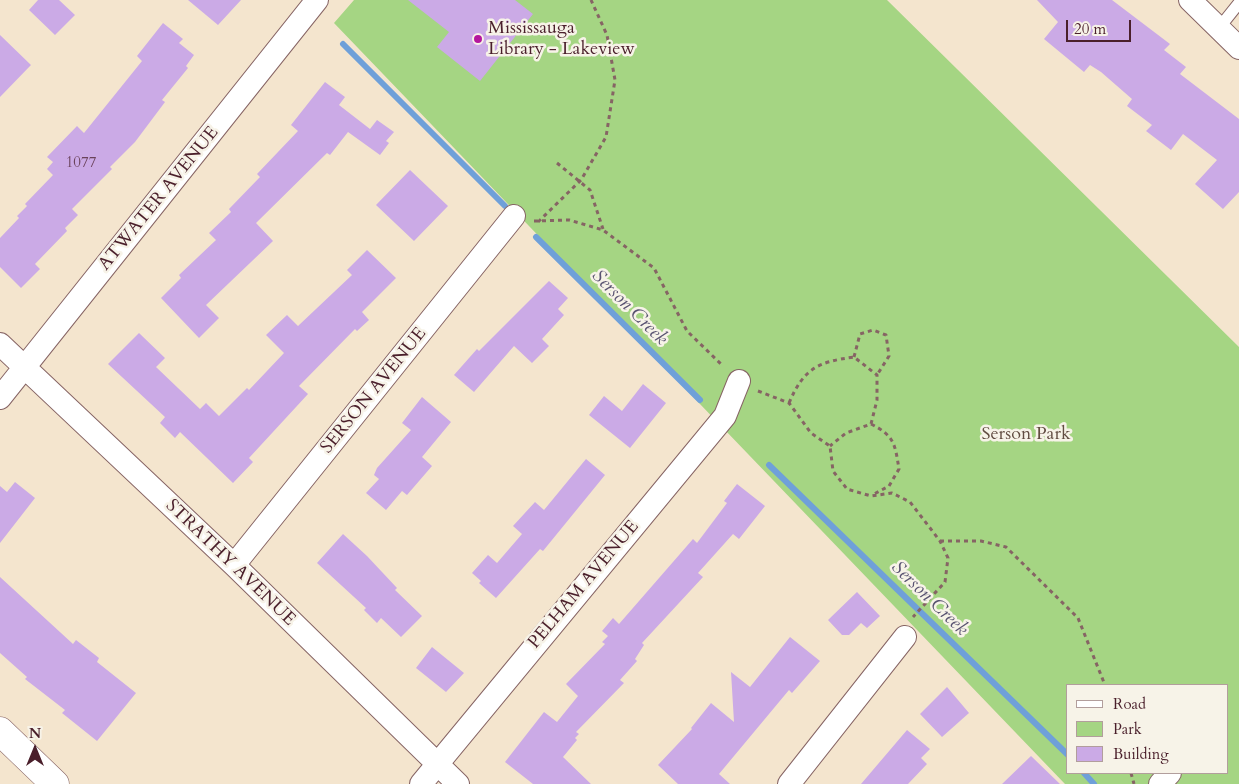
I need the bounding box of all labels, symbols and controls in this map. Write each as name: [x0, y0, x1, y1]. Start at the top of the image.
scale bar: [1069, 10, 1134, 42]
place label: Mississauga Library - Lakeview: [488, 18, 635, 60]
text: 20 m: [1074, 19, 1106, 39]
marker: Mississauga Library - Lakeview: [472, 33, 484, 45]
street label: ATWATER AVENUE: [94, 123, 224, 275]
house number: 1077: [66, 155, 96, 173]
water label: Serson Creek: [586, 265, 672, 351]
street label: SERSON AVENUE: [317, 324, 431, 458]
park label: Serson Park: [981, 424, 1071, 446]
street label: STRATHY AVENUE: [161, 495, 299, 631]
street label: PELHAM AVENUE: [524, 517, 644, 653]
water label: Serson Creek: [886, 557, 972, 641]
legend: [1066, 684, 1229, 774]
text: Road: [1113, 694, 1146, 714]
text: Park: [1113, 719, 1142, 739]
north arrow: [10, 724, 60, 774]
text: N: [29, 724, 41, 743]
text: Building: [1113, 744, 1169, 764]

